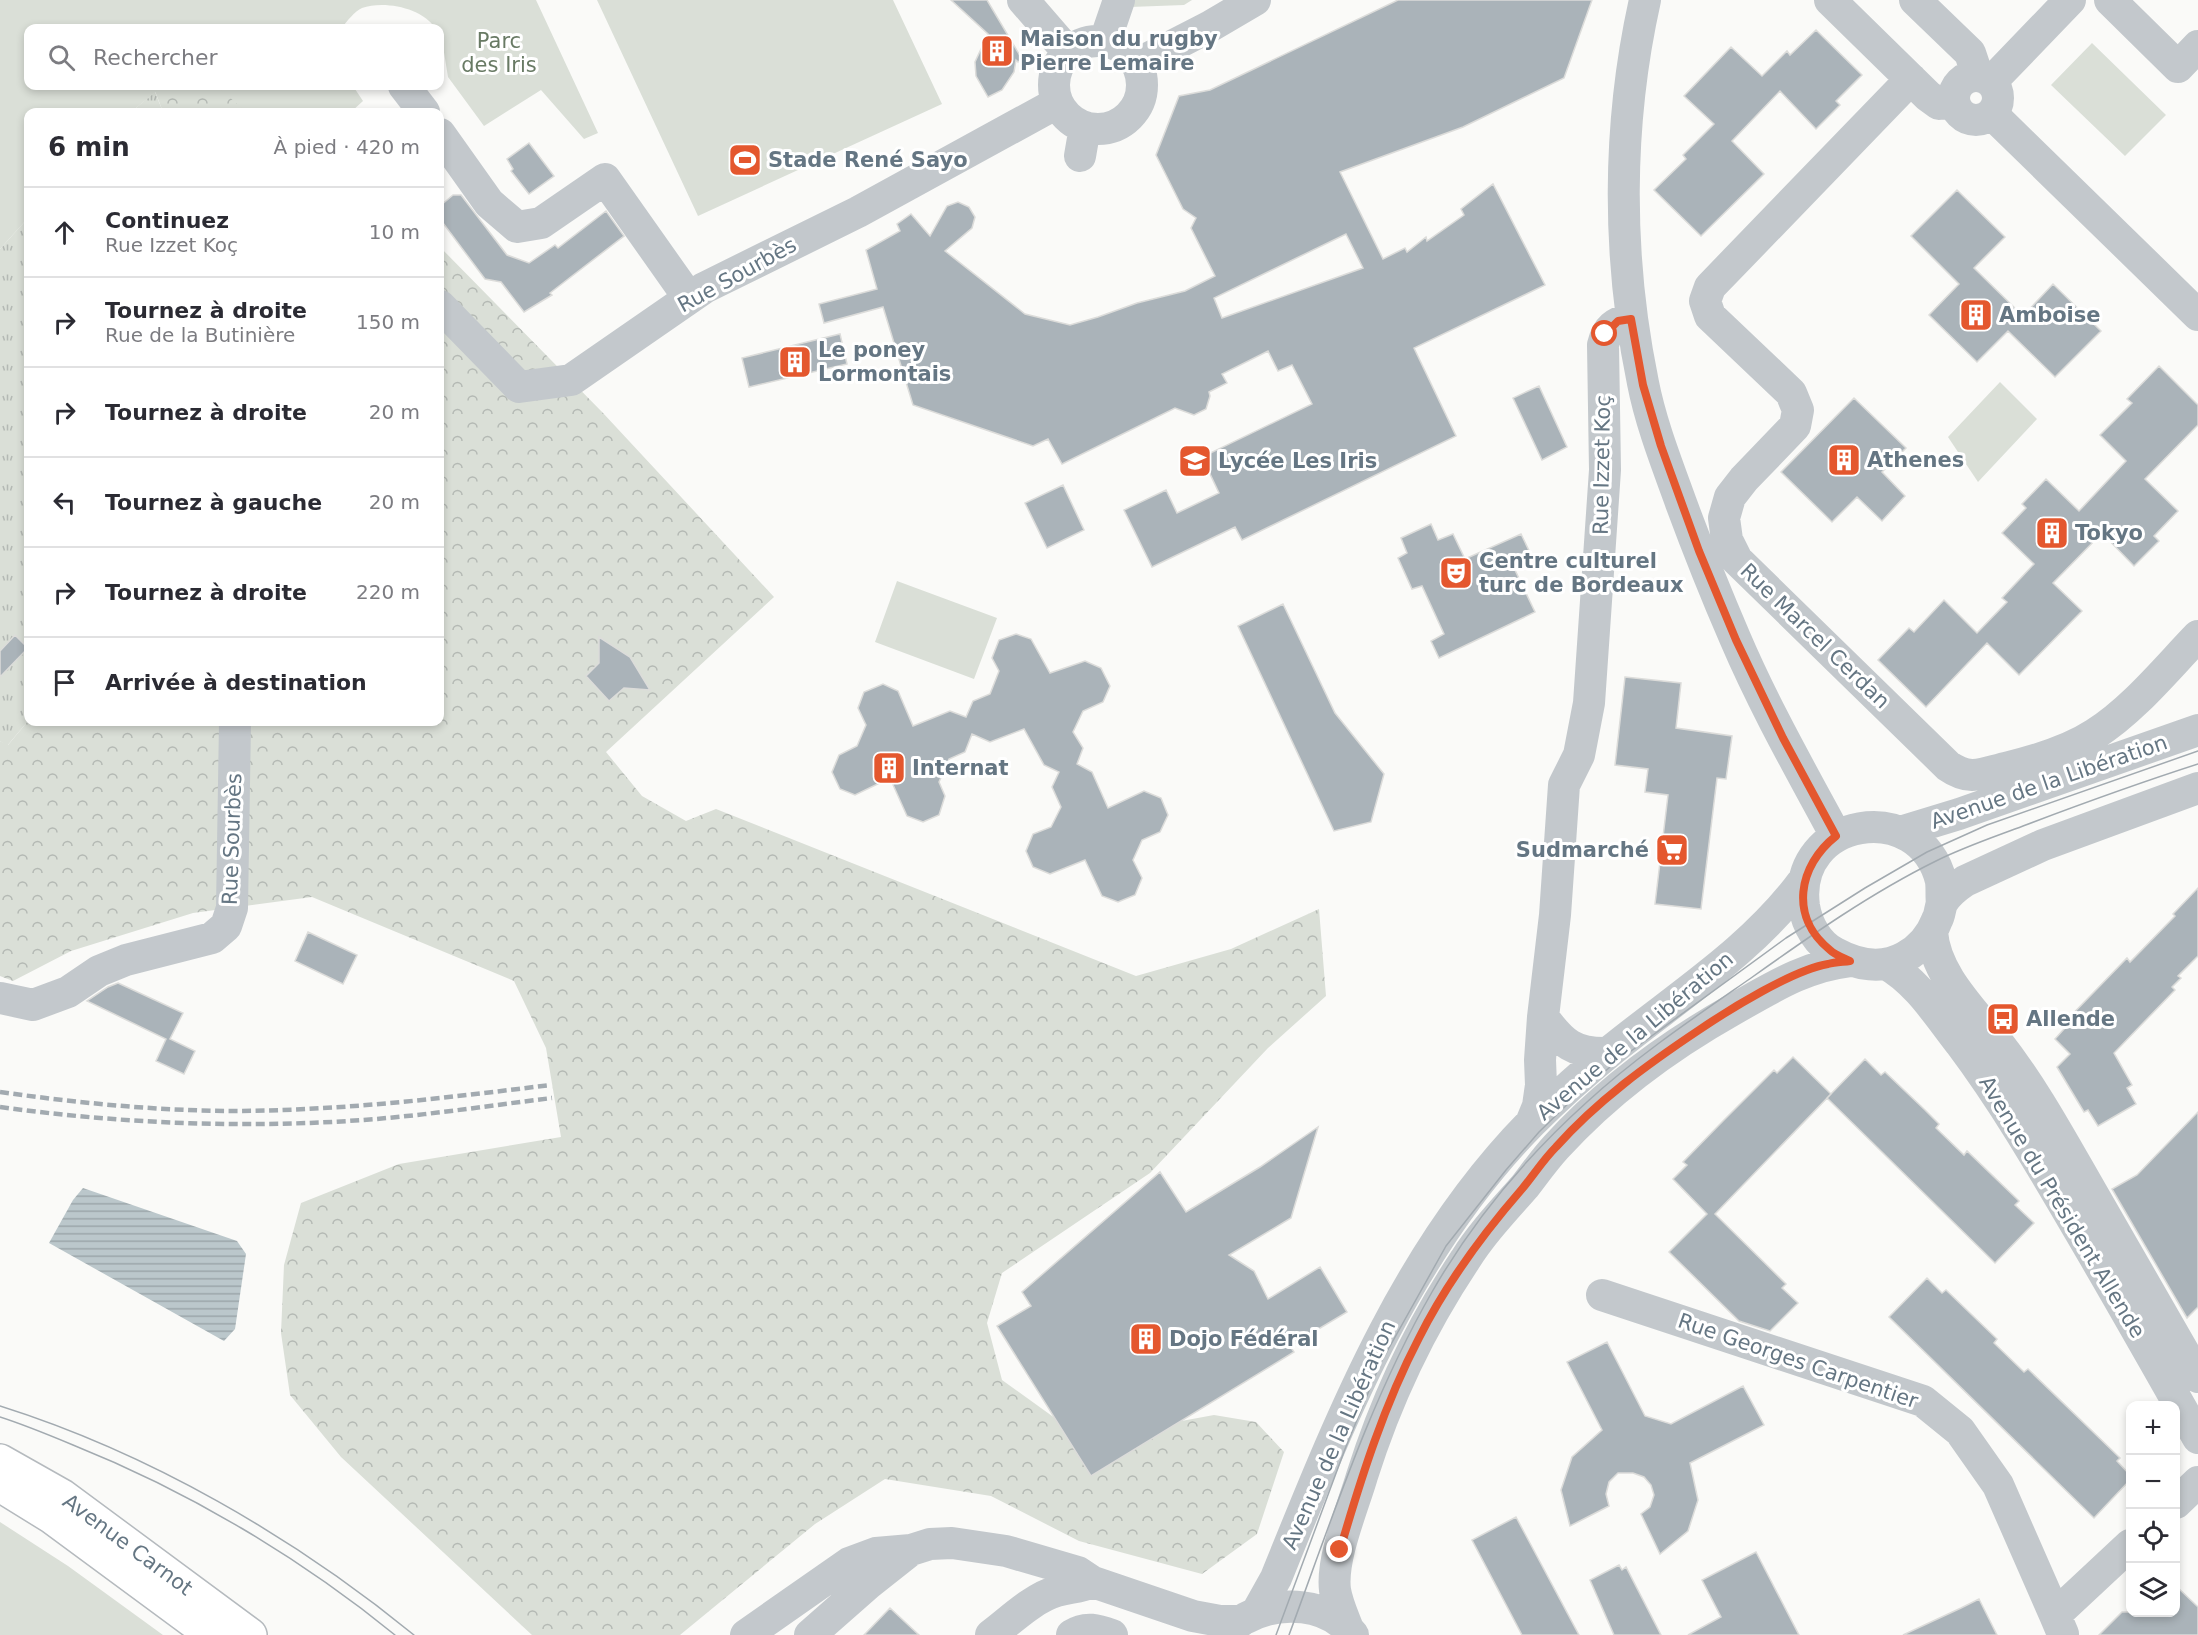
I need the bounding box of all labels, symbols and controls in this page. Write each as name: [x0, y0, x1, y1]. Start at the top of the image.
search box: [24, 24, 444, 90]
place label: Maison du rugby Pierre Lemaire: [1020, 27, 1218, 75]
park label: Parc des Iris: [461, 29, 537, 77]
building icon: Maison du rugby Pierre Lemaire: [979, 33, 1015, 69]
icon: search: [45, 41, 78, 74]
text: Rechercher: [93, 45, 218, 70]
text: 6 min: [48, 132, 130, 162]
text: À pied · 420 m: [274, 135, 420, 159]
sports icon: Stade René Sayo: [727, 142, 763, 178]
place label: Stade René Sayo: [768, 148, 968, 172]
text: Continuez: [105, 208, 229, 233]
icon: ahead: [48, 216, 81, 249]
text: 10 m: [369, 220, 420, 244]
text: Rue Izzet Koç: [105, 233, 238, 257]
street label: Rue Sourbès: [674, 233, 800, 317]
building icon: Amboise: [1958, 297, 1994, 333]
text: Tournez à droite: [105, 298, 307, 323]
place label: Amboise: [1999, 303, 2101, 327]
icon: right: [48, 306, 81, 339]
text: 150 m: [356, 310, 420, 334]
route start: [1591, 320, 1617, 346]
text: Rue de la Butinière: [105, 323, 295, 347]
place label: Le poney Lormontais: [818, 338, 951, 386]
building icon: Le poney Lormontais: [777, 344, 813, 380]
street label: Rue Izzet Koç: [1589, 395, 1615, 535]
icon: right: [48, 396, 81, 429]
text: Tournez à droite: [105, 400, 307, 425]
text: 20 m: [369, 400, 420, 424]
building icon: Athenes: [1826, 442, 1862, 478]
school or university icon: Lycée Les Iris: [1177, 443, 1213, 479]
place label: Athenes: [1867, 448, 1964, 472]
place label: Lycée Les Iris: [1218, 449, 1377, 473]
icon: left: [48, 486, 81, 519]
text: Tournez à gauche: [105, 490, 322, 515]
text: 20 m: [369, 490, 420, 514]
building icon: Tokyo: [2034, 515, 2070, 551]
place label: Tokyo: [2075, 521, 2143, 545]
place label: Centre culturel turc de Bordeaux: [1479, 549, 1684, 597]
theatre icon: Centre culturel turc de Bordeaux: [1438, 555, 1474, 591]
street label: Rue Marcel Cerdan: [1735, 559, 1895, 713]
icon: right: [48, 576, 81, 609]
text: Tournez à droite: [105, 580, 307, 605]
text: 220 m: [356, 580, 420, 604]
icon: arrive: [48, 666, 81, 699]
text: Arrivée à destination: [105, 670, 367, 695]
street label: Avenue de la Libération: [1928, 730, 2170, 834]
building icon: Internat: [871, 750, 907, 786]
place label: Internat: [912, 756, 1009, 780]
street label: Rue Sourbès: [218, 773, 246, 905]
supermarket icon: Sudmarché: [1654, 832, 1690, 868]
place label: Sudmarché: [1516, 838, 1649, 862]
street label: Avenue de la Libération: [1532, 947, 1738, 1125]
bus stop icon: Allende: [1985, 1001, 2021, 1037]
place label: Allende: [2026, 1007, 2115, 1031]
street label: Avenue du Président Allende: [1974, 1072, 2150, 1342]
street label: Rue Georges Carpentier: [1675, 1309, 1921, 1413]
street label: Avenue de la Libération: [1277, 1317, 1401, 1553]
building icon: Dojo Fédéral: [1128, 1321, 1164, 1357]
place label: Dojo Fédéral: [1169, 1327, 1319, 1351]
map controls: [2126, 1401, 2180, 1617]
button: +: [2126, 1401, 2180, 1455]
button: −: [2126, 1455, 2180, 1509]
street label: Avenue Carnot: [58, 1489, 197, 1600]
button: locate: [2126, 1509, 2180, 1563]
route end: [1326, 1536, 1352, 1562]
button: layers: [2126, 1563, 2180, 1617]

